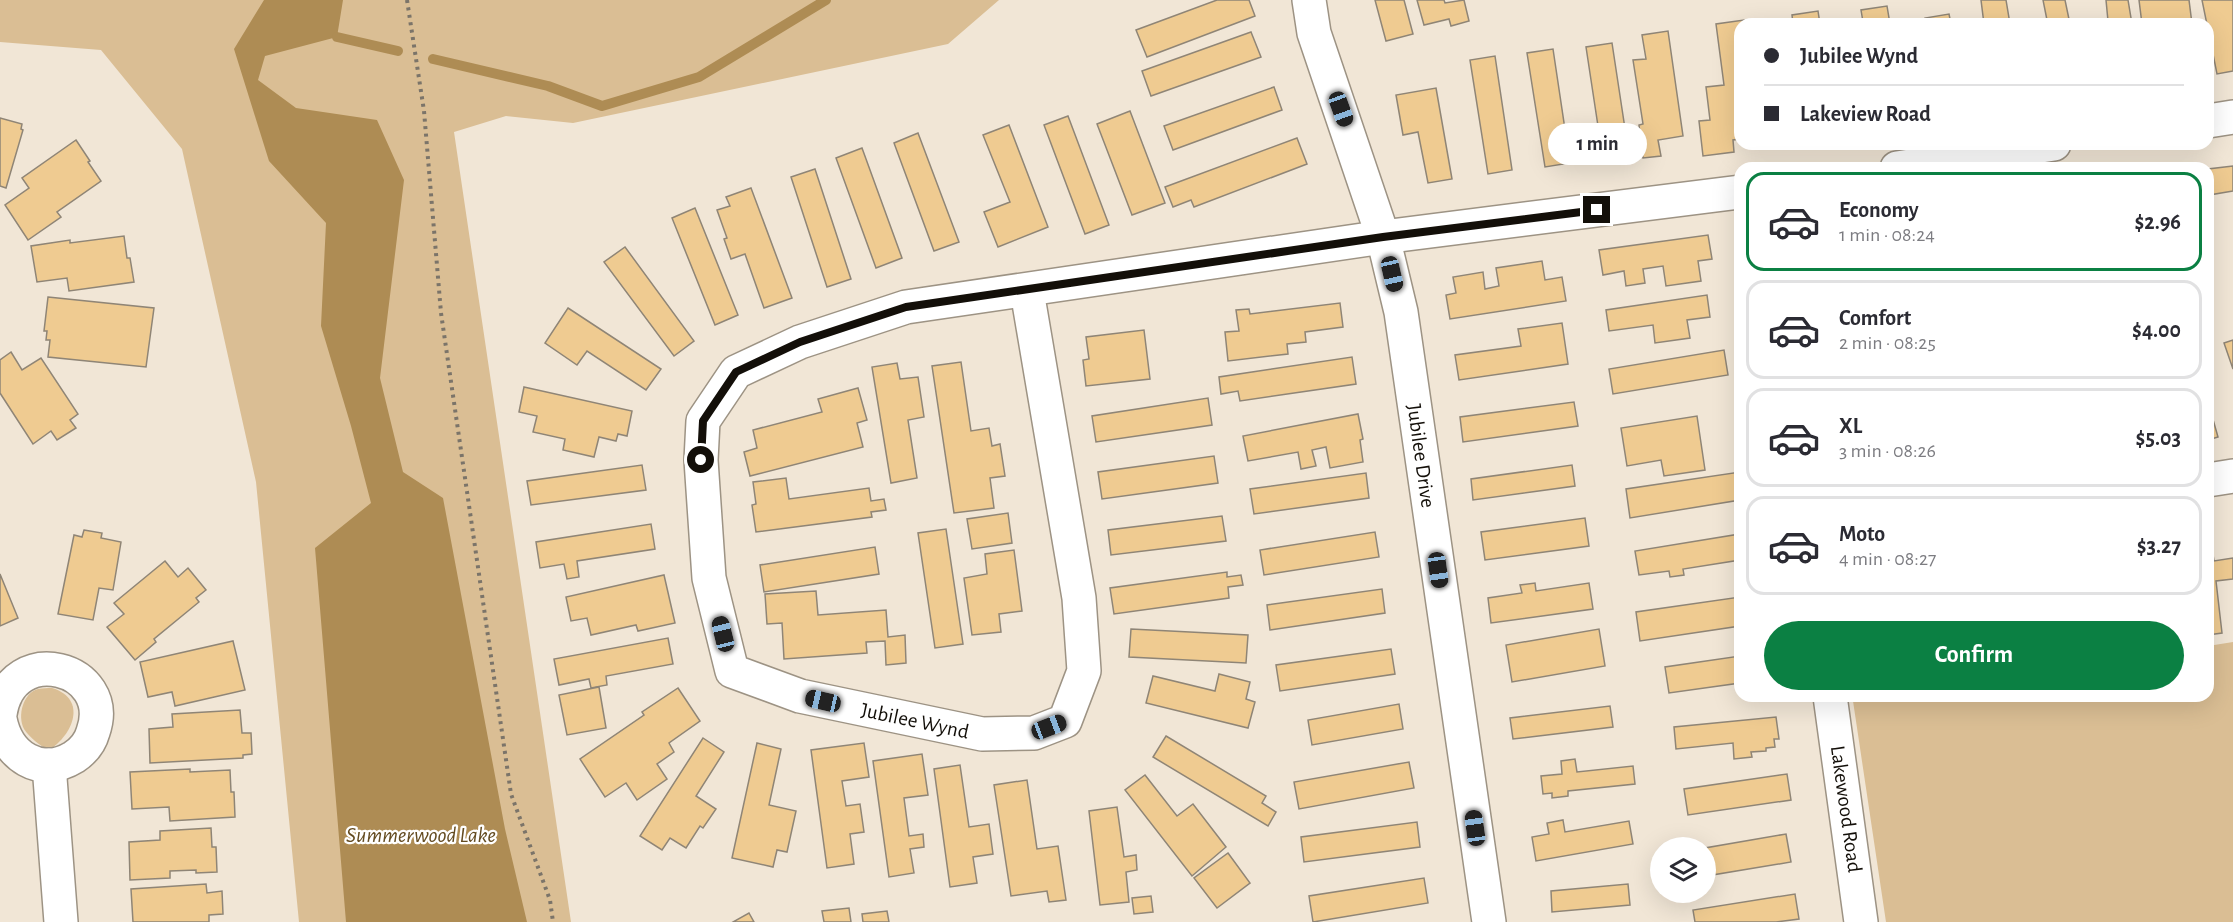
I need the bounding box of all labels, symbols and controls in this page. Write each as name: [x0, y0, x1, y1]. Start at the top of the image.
text: Jubilee Wynd: [1800, 45, 1918, 67]
car: [1326, 89, 1356, 129]
text: Lakeview Road: [1800, 103, 1931, 125]
callout: 1 min: [1548, 123, 1646, 165]
text: 1 min: [1576, 134, 1619, 154]
icon: car: [1767, 195, 1821, 249]
route end: [1583, 196, 1610, 223]
text: Economy: [1839, 199, 1919, 221]
text: $2.96: [2134, 211, 2181, 233]
text: 1 min · 08:24: [1839, 225, 1935, 245]
car: [1379, 254, 1405, 294]
icon: car: [1767, 303, 1821, 357]
text: Comfort: [1839, 307, 1911, 329]
text: $4.00: [2132, 319, 2181, 341]
text: 2 min · 08:25: [1839, 333, 1936, 353]
street label: Jubilee Drive: [1403, 403, 1439, 509]
icon: car: [1767, 411, 1821, 465]
text: XL: [1839, 415, 1862, 437]
text: $5.03: [2136, 427, 2181, 449]
text: 3 min · 08:26: [1839, 441, 1936, 461]
route start: [687, 446, 714, 473]
icon: car: [1767, 519, 1821, 573]
text: Moto: [1839, 523, 1885, 545]
text: $3.27: [2137, 535, 2181, 557]
text: 4 min · 08:27: [1839, 549, 1936, 569]
car: [1427, 551, 1449, 589]
car: [710, 614, 736, 654]
button: Confirm: [1764, 621, 2184, 690]
car: [803, 688, 843, 714]
street label: Jubilee Wynd: [859, 699, 971, 743]
car: [1029, 712, 1069, 742]
street label: Lakewood Road: [1827, 744, 1865, 874]
car: [1464, 809, 1486, 847]
water label: Summerwood Lake: [346, 824, 496, 846]
map controls: [1650, 837, 1716, 903]
button: layers: [1650, 837, 1716, 903]

